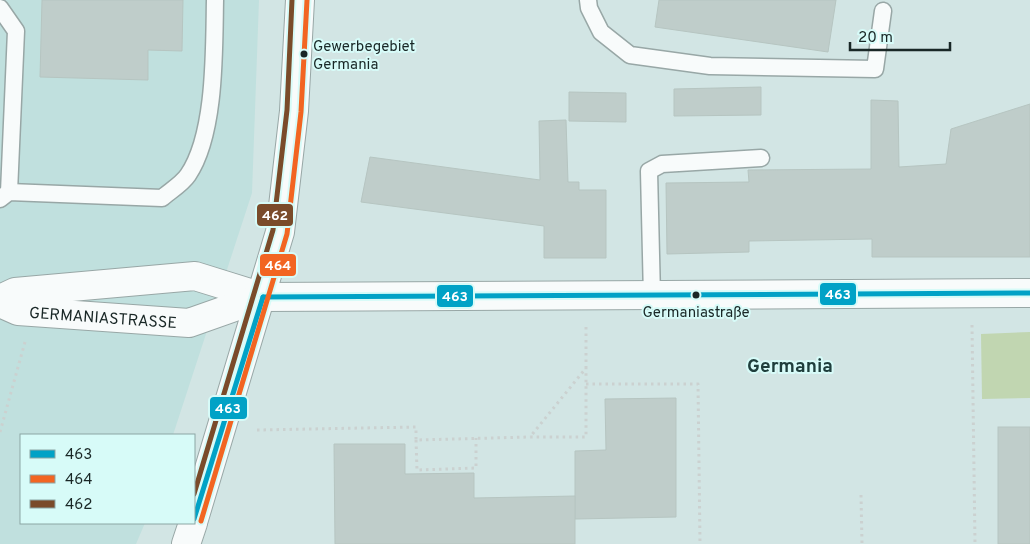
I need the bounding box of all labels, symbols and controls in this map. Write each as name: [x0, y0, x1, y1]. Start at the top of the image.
scale bar: [850, 20, 950, 52]
text: 20 m: [858, 29, 893, 48]
place label: Gewerbegebiet Germania: [313, 38, 415, 75]
marker: Gewerbegebiet Germania: [299, 49, 309, 59]
line badge: 462: [256, 203, 294, 227]
text: 462: [262, 208, 288, 225]
line badge: 464: [259, 253, 297, 277]
text: 464: [265, 258, 291, 275]
line badge: 463: [819, 282, 857, 306]
line badge: 463: [436, 284, 474, 308]
text: 463: [825, 287, 851, 304]
text: 463: [442, 289, 468, 306]
marker: Germaniastraße: [691, 290, 701, 300]
street label: GERMANIASTRASSE: [28, 304, 178, 334]
place label: Germaniastraße: [642, 304, 750, 323]
district label: Germania: [747, 355, 833, 379]
line badge: 463: [209, 396, 248, 420]
text: 463: [215, 401, 241, 418]
legend: [20, 434, 195, 524]
text: 463: [65, 446, 92, 465]
text: 464: [65, 471, 93, 490]
text: 462: [65, 496, 92, 515]

